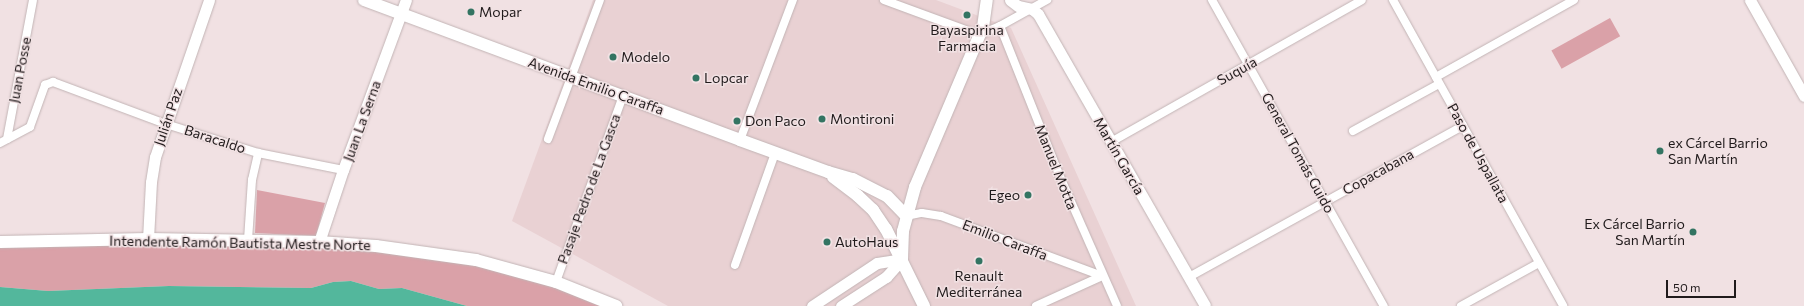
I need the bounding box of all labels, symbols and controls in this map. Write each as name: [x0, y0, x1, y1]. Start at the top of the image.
place label: Mopar: [479, 4, 522, 20]
marker: Mopar: [466, 7, 476, 17]
marker: Bayaspirina Farmacia: [962, 10, 972, 20]
place label: Bayaspirina Farmacia: [930, 22, 1004, 54]
street label: Juan Posse: [5, 36, 35, 104]
place label: Modelo: [621, 49, 670, 65]
marker: Modelo: [608, 52, 618, 62]
street label: Suquía: [1214, 53, 1260, 89]
street label: Avenida Emilio Caraffa: [526, 54, 666, 118]
place label: Lopcar: [704, 70, 748, 86]
marker: Lopcar: [691, 73, 701, 83]
street label: Juan La Serna: [340, 78, 384, 164]
street label: Julián Paz: [150, 86, 186, 148]
street label: General Tomás Guido: [1258, 90, 1338, 216]
street label: Paso de Uspallata: [1444, 100, 1512, 206]
place label: Montironi: [830, 111, 894, 127]
street label: Pasaje Pedro de La Gasca: [554, 112, 624, 266]
place label: Don Paco: [745, 113, 806, 129]
marker: Montironi: [817, 114, 827, 124]
street label: Martín García: [1090, 114, 1148, 198]
marker: Don Paco: [732, 116, 742, 126]
street label: Baracaldo: [182, 121, 248, 157]
street label: Manuel Motta: [1031, 122, 1081, 212]
place label: ex Cárcel Barrio San Martín: [1668, 135, 1768, 168]
street label: Copacabana: [1339, 146, 1417, 198]
marker: ex Cárcel Barrio San Martín: [1655, 146, 1665, 156]
place label: Egeo: [988, 187, 1020, 203]
marker: Egeo: [1023, 190, 1033, 200]
street label: Emilio Caraffa: [960, 216, 1050, 264]
place label: Ex Cárcel Barrio San Martín: [1584, 216, 1685, 248]
marker: Ex Cárcel Barrio San Martín: [1688, 227, 1698, 237]
street label: Intendente Ramón Bautista Mestre Norte: [109, 232, 371, 254]
place label: AutoHaus: [835, 234, 898, 250]
marker: AutoHaus: [822, 237, 832, 247]
marker: Renault Mediterránea: [974, 256, 984, 266]
place label: Renault Mediterránea: [936, 268, 1022, 300]
scale bar: [1668, 272, 1738, 298]
text: 50 m: [1673, 280, 1701, 294]

